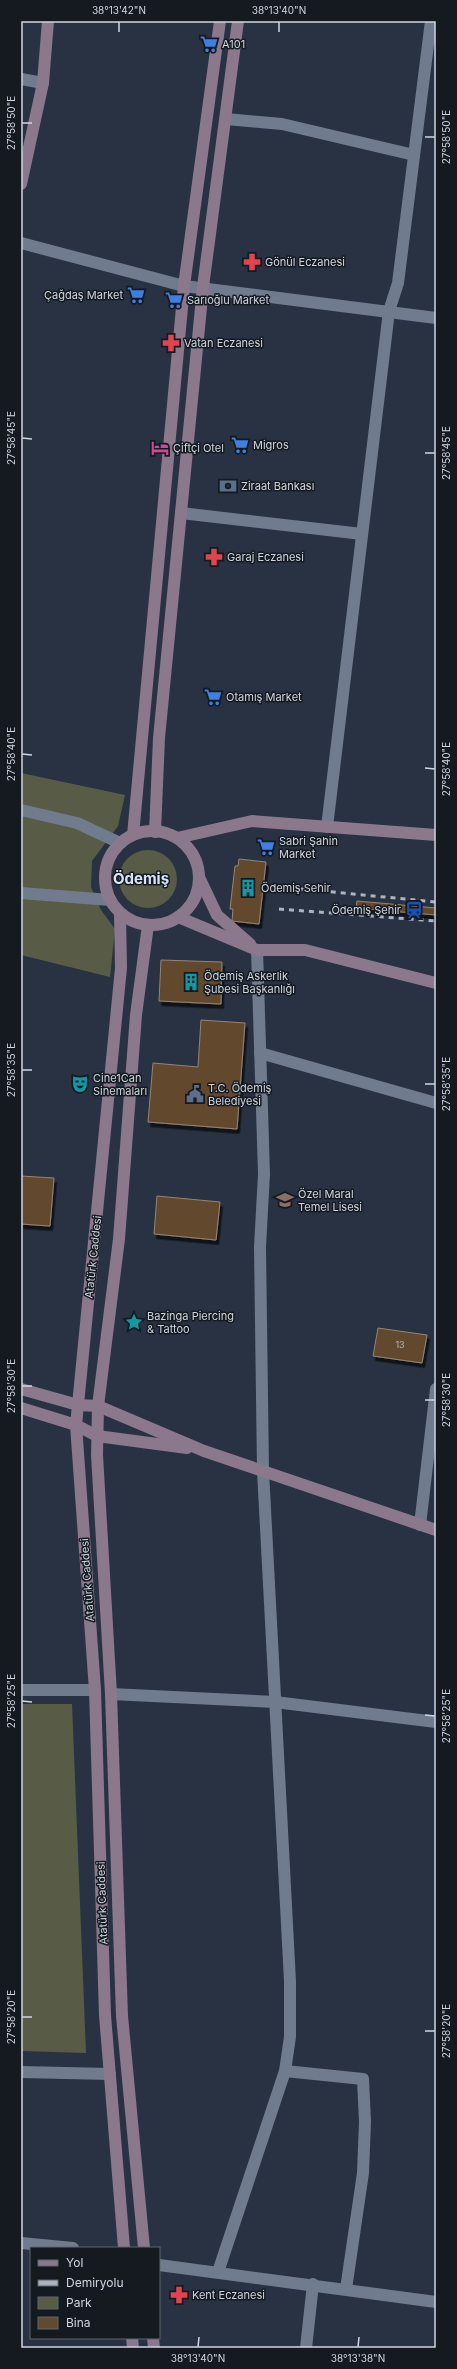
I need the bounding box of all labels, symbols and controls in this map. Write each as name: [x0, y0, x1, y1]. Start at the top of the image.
text: 38°13'42"N: [92, 4, 146, 16]
text: 38°13'40"N: [252, 4, 306, 16]
supermarket icon: A101: [199, 34, 219, 54]
place label: A101: [222, 37, 245, 51]
text: 27°58'50"E: [5, 96, 17, 150]
text: 27°58'50"E: [440, 110, 452, 164]
pharmacy icon: Gönül Eczanesi: [242, 252, 262, 272]
place label: Gönül Eczanesi: [265, 255, 345, 269]
supermarket icon: Çağdaş Market: [126, 285, 146, 305]
place label: Çağdaş Market: [44, 288, 123, 302]
supermarket icon: Sarıoğlu Market: [164, 290, 184, 310]
place label: Sarıoğlu Market: [187, 293, 269, 307]
pharmacy icon: Vatan Eczanesi: [161, 333, 181, 353]
place label: Vatan Eczanesi: [184, 336, 263, 350]
text: 27°58'45"E: [5, 411, 17, 465]
text: 27°58'45"E: [440, 426, 452, 480]
supermarket icon: Migros: [230, 435, 250, 455]
hotel icon: Çiftçi Otel: [150, 438, 170, 458]
place label: Migros: [253, 438, 289, 452]
place label: Çiftçi Otel: [173, 441, 224, 455]
bank icon: Ziraat Bankası: [218, 476, 238, 496]
place label: Ziraat Bankası: [241, 479, 314, 493]
pharmacy icon: Garaj Eczanesi: [204, 547, 224, 567]
place label: Garaj Eczanesi: [227, 550, 304, 564]
supermarket icon: Otamış Market: [203, 687, 223, 707]
place label: Otamış Market: [226, 690, 302, 704]
text: 27°58'40"E: [5, 727, 17, 781]
text: 27°58'40"E: [440, 742, 452, 796]
place label: Sabri Şahin Market: [279, 834, 338, 861]
supermarket icon: Sabri Şahin Market: [256, 837, 276, 857]
district label: Ödemiş: [113, 869, 169, 888]
building icon: Ödemiş Sehir: [238, 878, 258, 898]
place label: Ödemiş Sehir: [261, 881, 331, 895]
station icon: Ödemiş Şehir: [404, 900, 424, 920]
place label: Ödemiş Şehir: [331, 903, 401, 917]
place label: Ödemiş Askerlik Şubesi Başkanlığı: [204, 969, 295, 996]
building icon: Ödemiş Askerlik Şubesi Başkanlığı: [181, 972, 201, 992]
text: 27°58'35"E: [5, 1043, 17, 1097]
text: 27°58'35"E: [440, 1057, 452, 1111]
place label: Cine1Can Sinemaları: [93, 1071, 147, 1098]
theatre icon: Cine1Can Sinemaları: [70, 1074, 90, 1094]
place label: T.C. Ödemiş Belediyesi: [208, 1081, 272, 1108]
public building icon: T.C. Ödemiş Belediyesi: [185, 1084, 205, 1104]
place label: Özel Maral Temel Lisesi: [298, 1187, 362, 1214]
school or university icon: Özel Maral Temel Lisesi: [275, 1190, 295, 1210]
street label: Atatürk Caddesi: [82, 1215, 104, 1299]
place label: Bazinga Piercing & Tattoo: [147, 1309, 234, 1336]
place icon: Bazinga Piercing & Tattoo: [124, 1312, 144, 1332]
house number: 13: [395, 1339, 405, 1350]
text: 27°58'30"E: [5, 1359, 17, 1413]
text: 27°58'30"E: [440, 1373, 452, 1427]
street label: Atatürk Caddesi: [77, 1538, 97, 1622]
text: 27°58'25"E: [5, 1674, 17, 1728]
text: 27°58'25"E: [440, 1689, 452, 1743]
street label: Atatürk Caddesi: [94, 1861, 110, 1945]
text: 27°58'20"E: [5, 1990, 17, 2044]
text: 27°58'20"E: [440, 2004, 452, 2058]
legend: [30, 2247, 160, 2339]
text: Yol: [66, 2255, 83, 2270]
text: Demiryolu: [66, 2275, 124, 2290]
pharmacy icon: Kent Eczanesi: [169, 2285, 189, 2305]
place label: Kent Eczanesi: [192, 2288, 265, 2302]
text: Park: [66, 2295, 92, 2310]
text: Bina: [66, 2315, 91, 2330]
text: 38°13'40"N: [171, 2352, 225, 2364]
text: 38°13'38"N: [331, 2352, 385, 2364]

